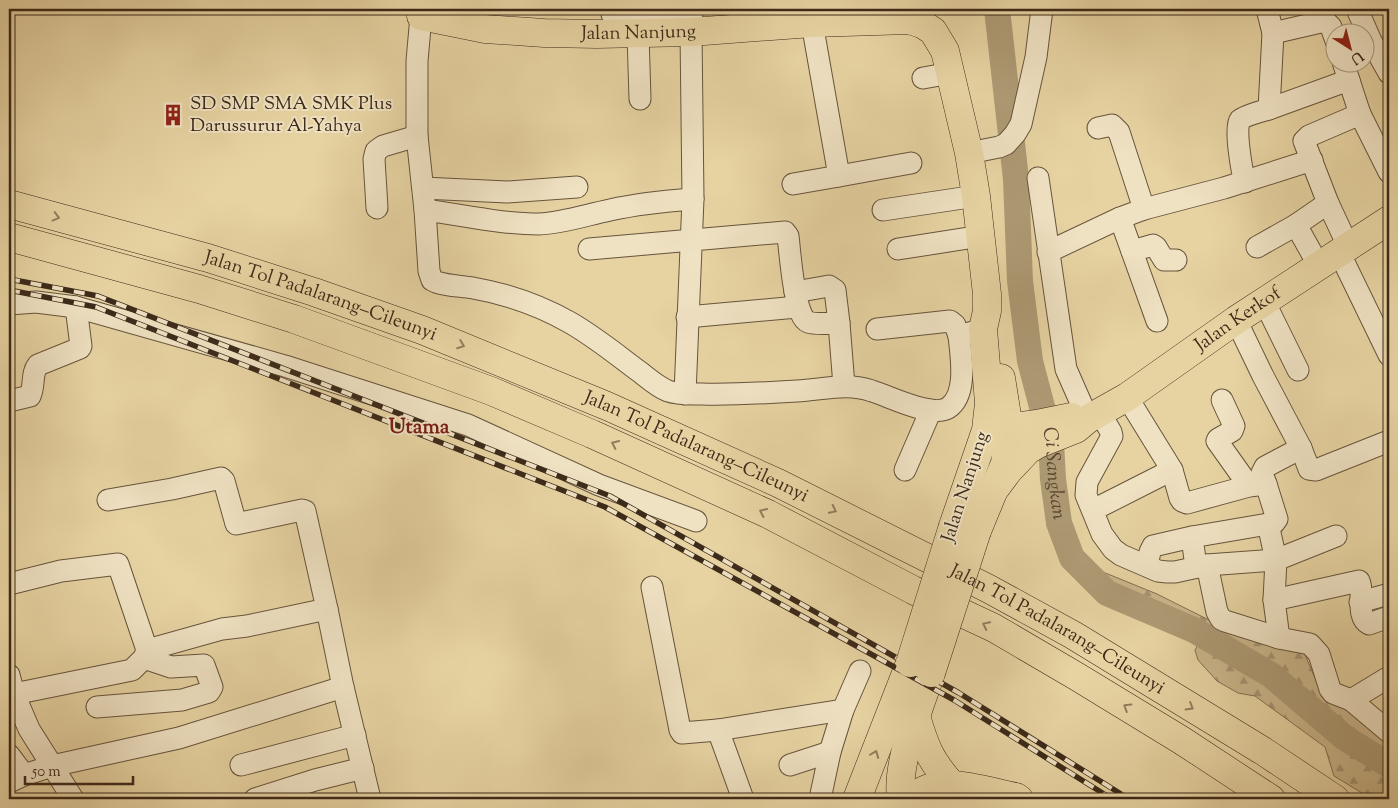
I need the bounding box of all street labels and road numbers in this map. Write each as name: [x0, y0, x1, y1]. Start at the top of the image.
street label: Jalan Nanjung: [580, 18, 697, 48]
street label: Jalan Tol Padalarang–Cileunyi: [200, 244, 441, 348]
street label: Jalan Kerkof: [1188, 280, 1288, 359]
street label: Jalan Tol Padalarang–Cileunyi: [579, 384, 813, 510]
street label: Jalan Nanjung: [935, 428, 997, 547]
street label: Jalan Tol Padalarang–Cileunyi: [944, 557, 1170, 702]

